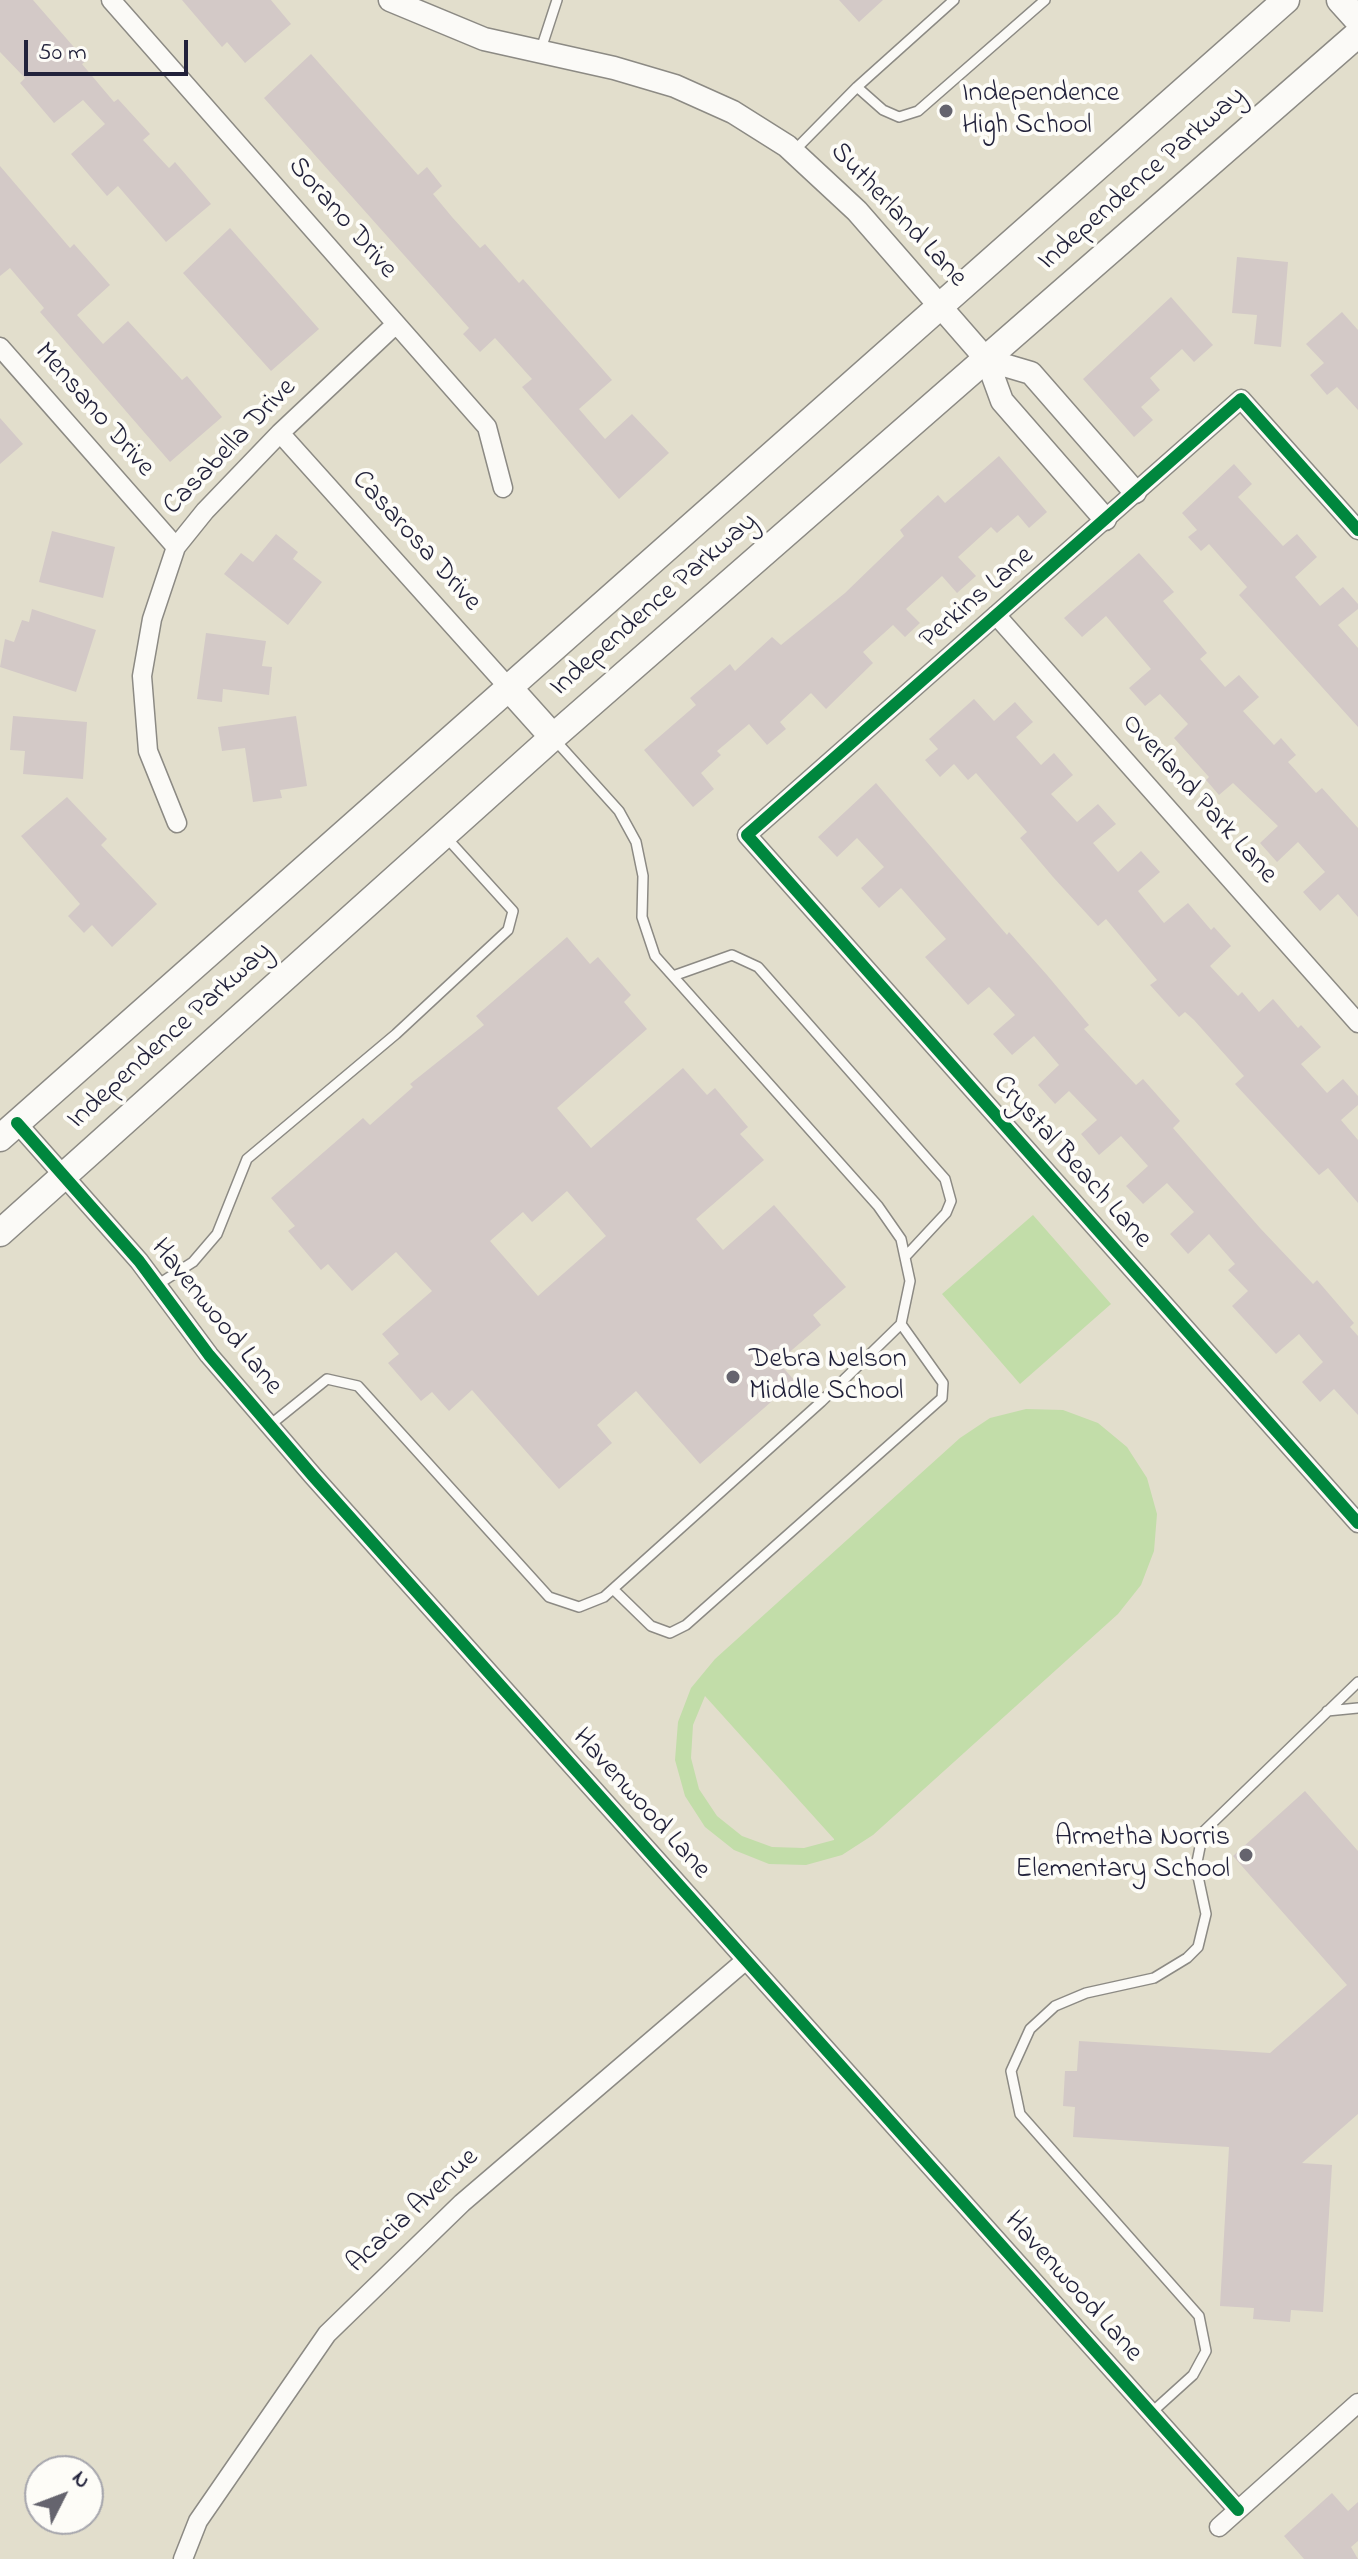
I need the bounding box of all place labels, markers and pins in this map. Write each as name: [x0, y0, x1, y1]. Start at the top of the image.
place label: Independence High School: [962, 78, 1119, 144]
marker: Independence High School: [937, 102, 955, 120]
place label: Debra Nelson Middle School: [749, 1344, 906, 1410]
marker: Debra Nelson Middle School: [724, 1368, 742, 1386]
place label: Armetha Norris Elementary School: [1015, 1822, 1230, 1888]
marker: Armetha Norris Elementary School: [1237, 1846, 1255, 1864]

